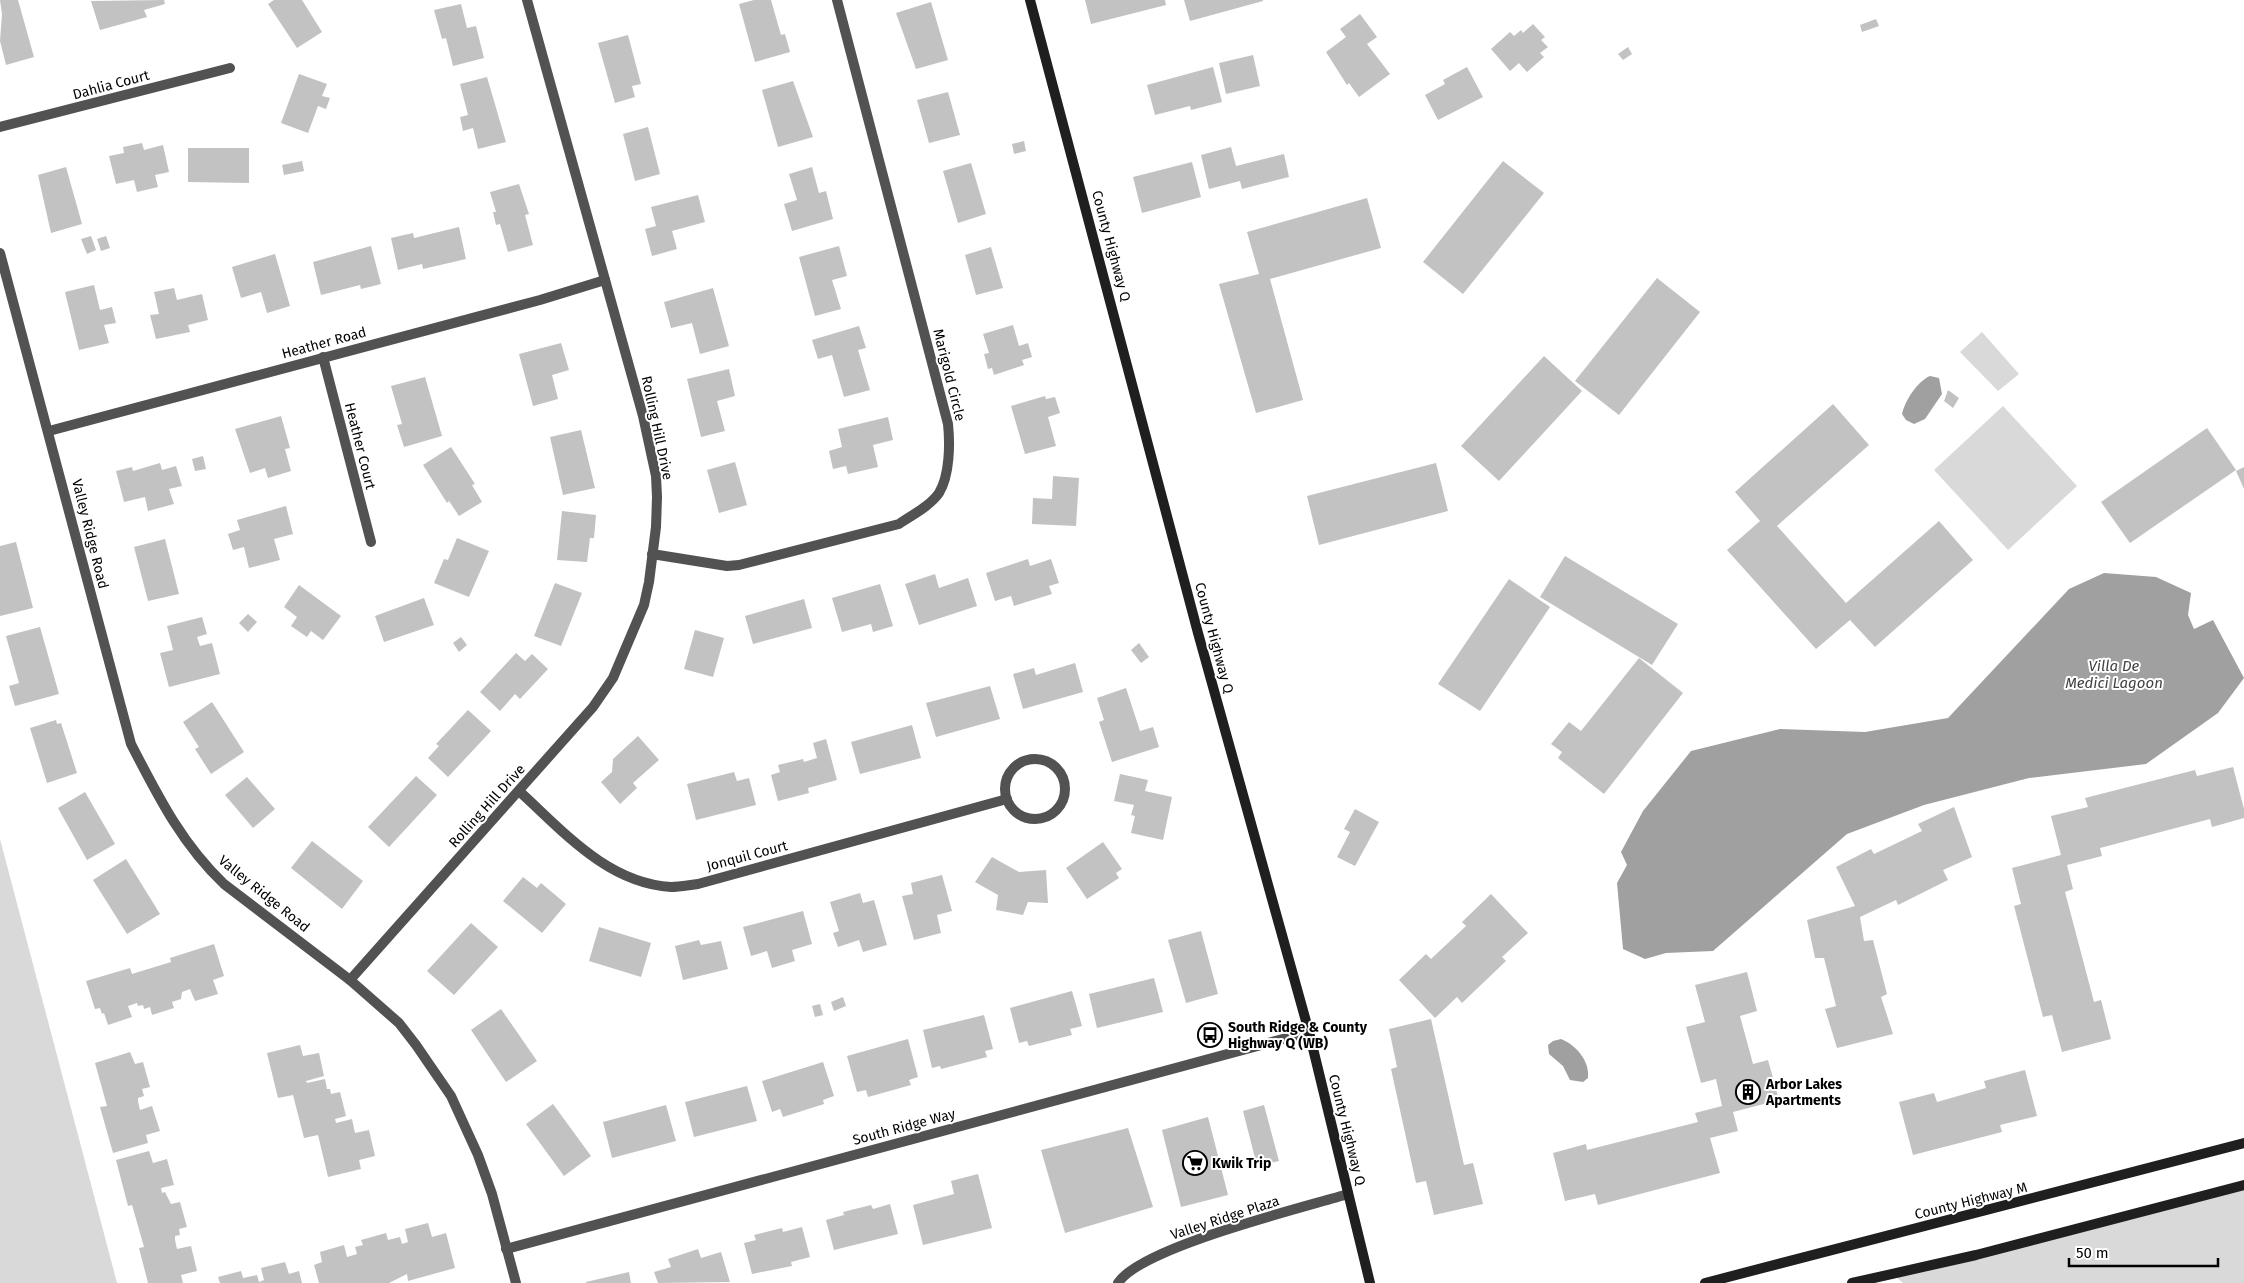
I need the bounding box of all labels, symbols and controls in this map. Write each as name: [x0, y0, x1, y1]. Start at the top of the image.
street label: Dahlia Court: [71, 66, 152, 103]
street label: County Highway Q: [1088, 189, 1134, 304]
street label: Heather Road: [280, 324, 368, 362]
street label: Marigold Circle: [929, 327, 969, 423]
street label: Rolling Hill Drive: [638, 374, 676, 482]
street label: Heather Court: [341, 401, 379, 492]
street label: Valley Ridge Road: [68, 477, 112, 591]
street label: County Highway Q: [1191, 581, 1237, 696]
water label: Villa De Medici Lagoon: [2065, 657, 2163, 692]
street label: Rolling Hill Drive: [445, 761, 529, 851]
street label: Jonquil Court: [705, 837, 790, 875]
street label: Valley Ridge Road: [215, 852, 313, 936]
place label: South Ridge & County Highway Q (WB): [1228, 1019, 1368, 1052]
bus stop icon: South Ridge & County Highway Q (WB): [1197, 1022, 1223, 1048]
street label: County Highway Q: [1325, 1073, 1369, 1188]
place label: Arbor Lakes Apartments: [1765, 1076, 1842, 1109]
building icon: Arbor Lakes Apartments: [1735, 1079, 1761, 1105]
street label: South Ridge Way: [851, 1105, 957, 1149]
supermarket icon: Kwik Trip: [1182, 1150, 1208, 1176]
place label: Kwik Trip: [1212, 1155, 1271, 1172]
street label: County Highway M: [1913, 1179, 2029, 1223]
street label: Valley Ridge Plaza: [1168, 1192, 1282, 1244]
scale bar: [2069, 1236, 2218, 1268]
text: 50 m: [2076, 1244, 2109, 1262]

